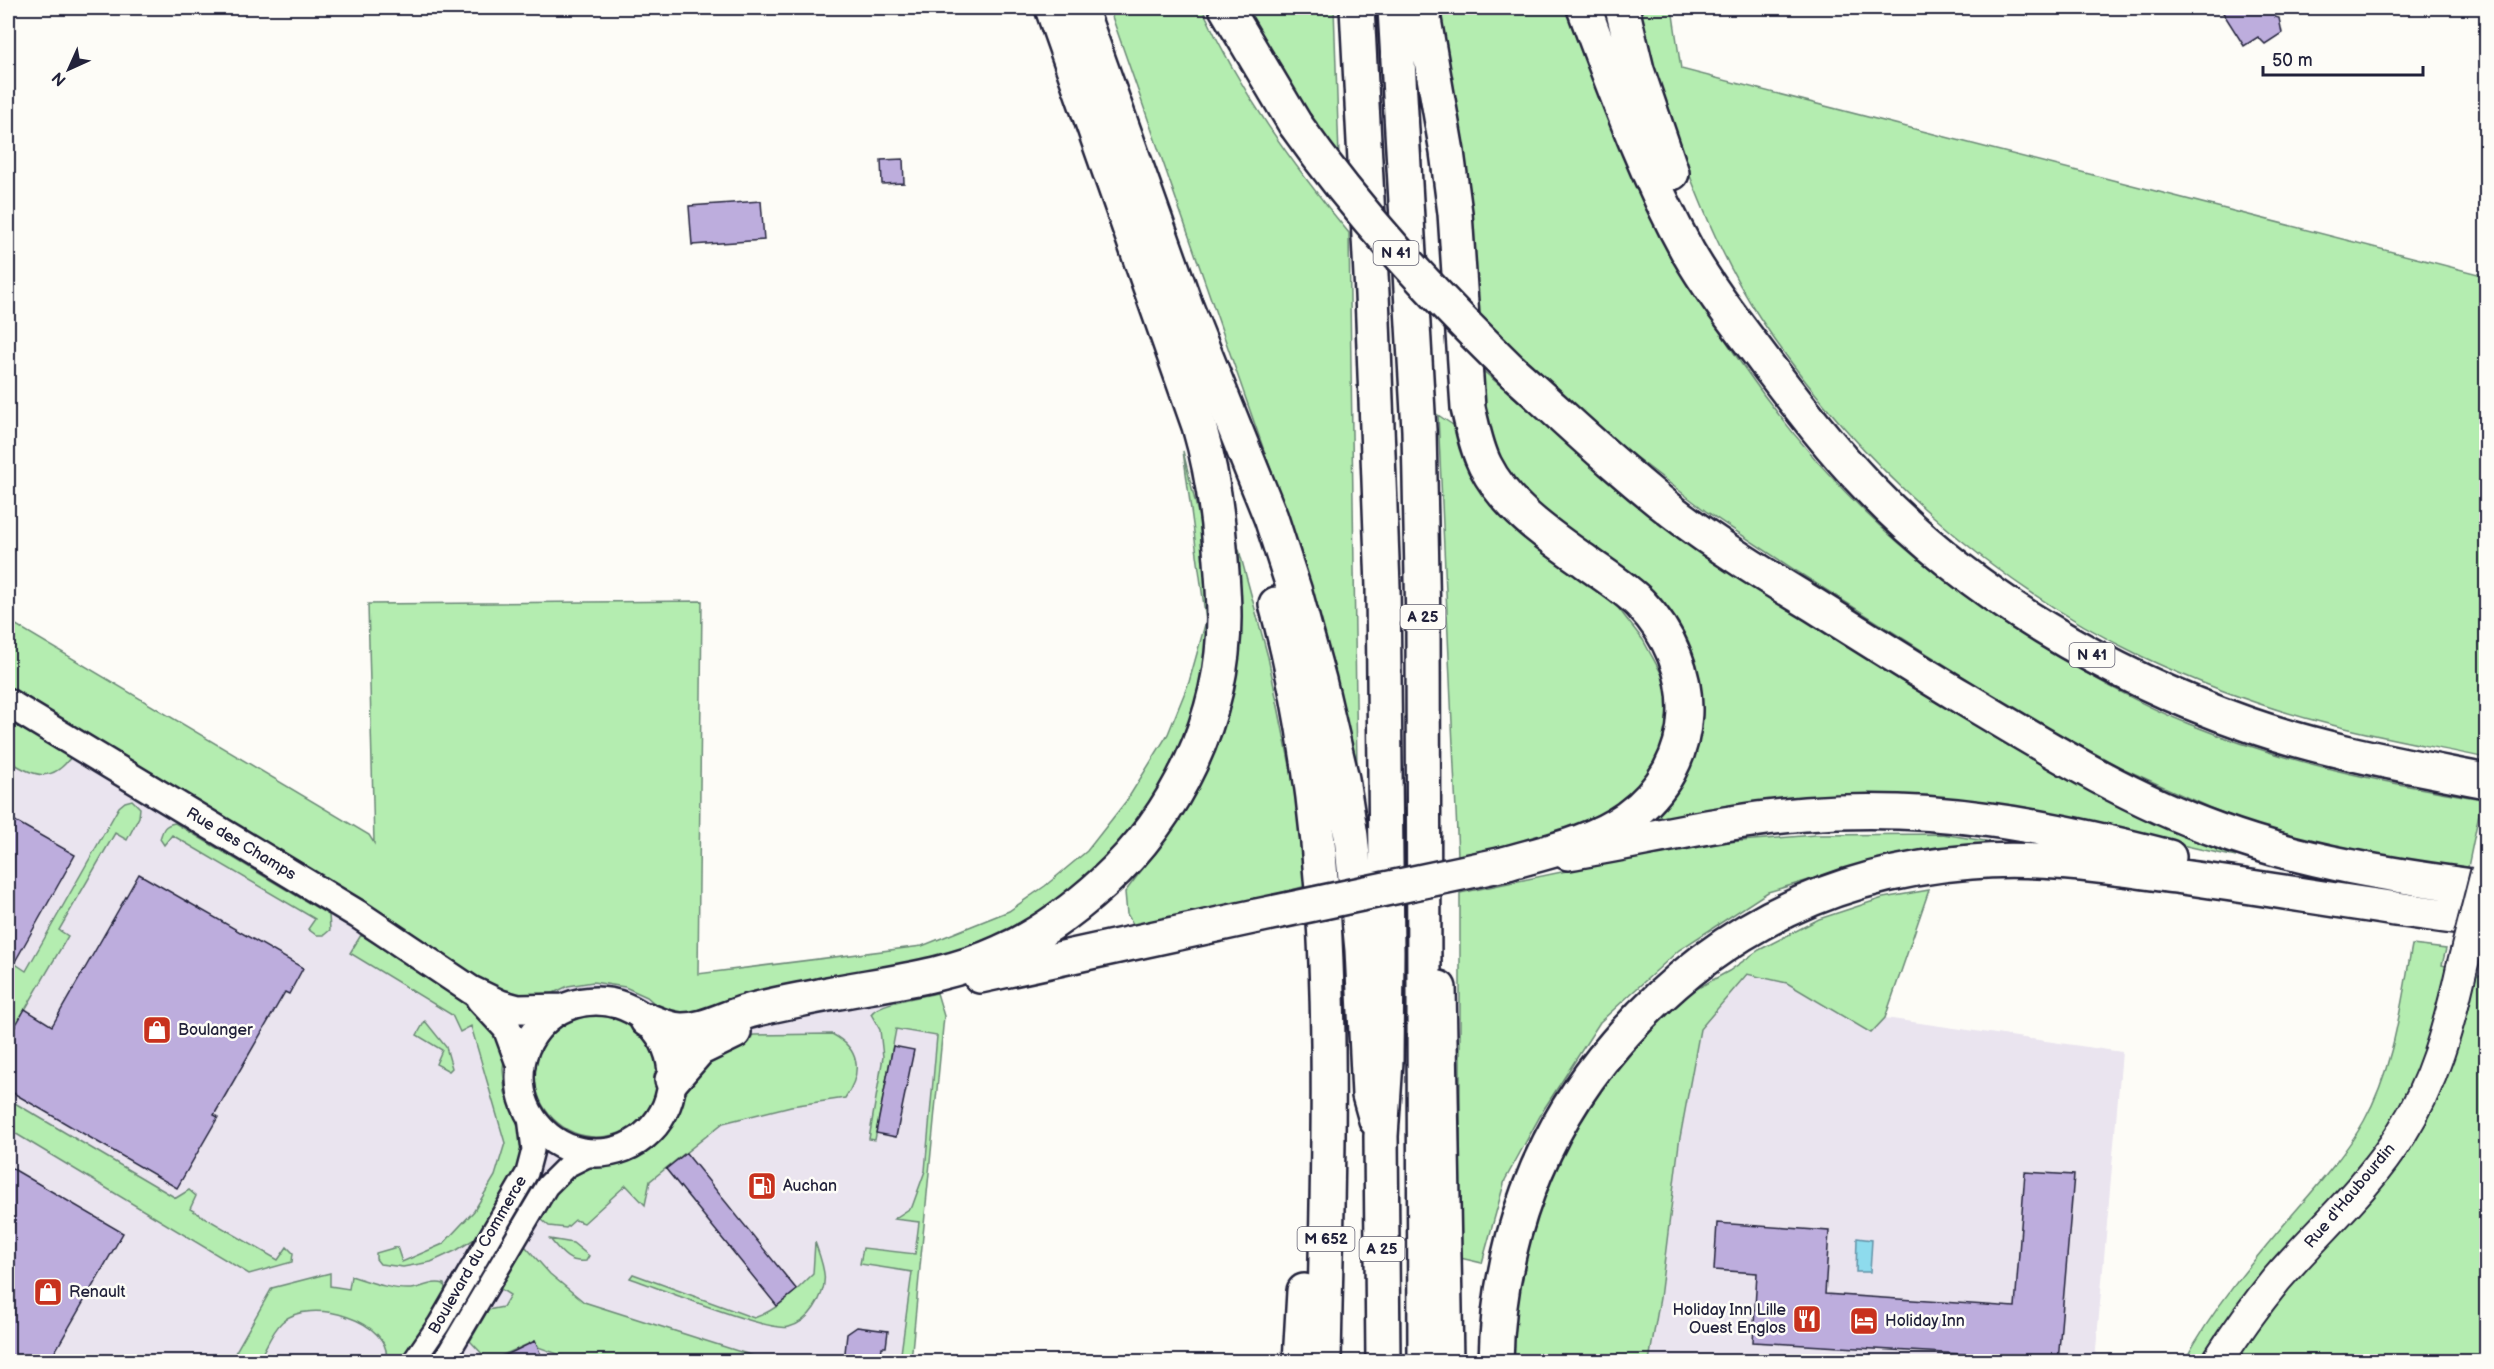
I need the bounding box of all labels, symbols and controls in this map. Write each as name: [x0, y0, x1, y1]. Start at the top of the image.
north arrow: [39, 39, 99, 99]
scale bar: [2263, 39, 2424, 77]
text: 50 m: [2272, 50, 2313, 71]
text: N: [48, 68, 70, 90]
road number: N 41: [1374, 241, 1418, 265]
road number: A 25: [1400, 605, 1446, 629]
road number: N 41: [2070, 643, 2114, 667]
street label: Rue des Champs: [183, 804, 299, 884]
shop icon: Boulanger: [141, 1014, 173, 1046]
place label: Boulanger: [178, 1021, 253, 1040]
street label: Rue d'Haubourdin: [2301, 1140, 2399, 1252]
fuel station icon: Auchan: [746, 1170, 778, 1202]
street label: Boulevard du Commerce: [425, 1172, 531, 1337]
place label: Auchan: [783, 1177, 837, 1196]
road number: M 652: [1298, 1227, 1354, 1251]
road number: A 25: [1360, 1237, 1404, 1261]
shop icon: Renault: [32, 1276, 64, 1308]
place label: Renault: [69, 1283, 125, 1302]
place label: Holiday Inn Lille Ouest Englos: [1672, 1301, 1787, 1338]
restaurant icon: Holiday Inn Lille Ouest Englos: [1791, 1303, 1823, 1335]
hotel icon: Holiday Inn: [1848, 1305, 1880, 1337]
place label: Holiday Inn: [1885, 1312, 1965, 1331]

